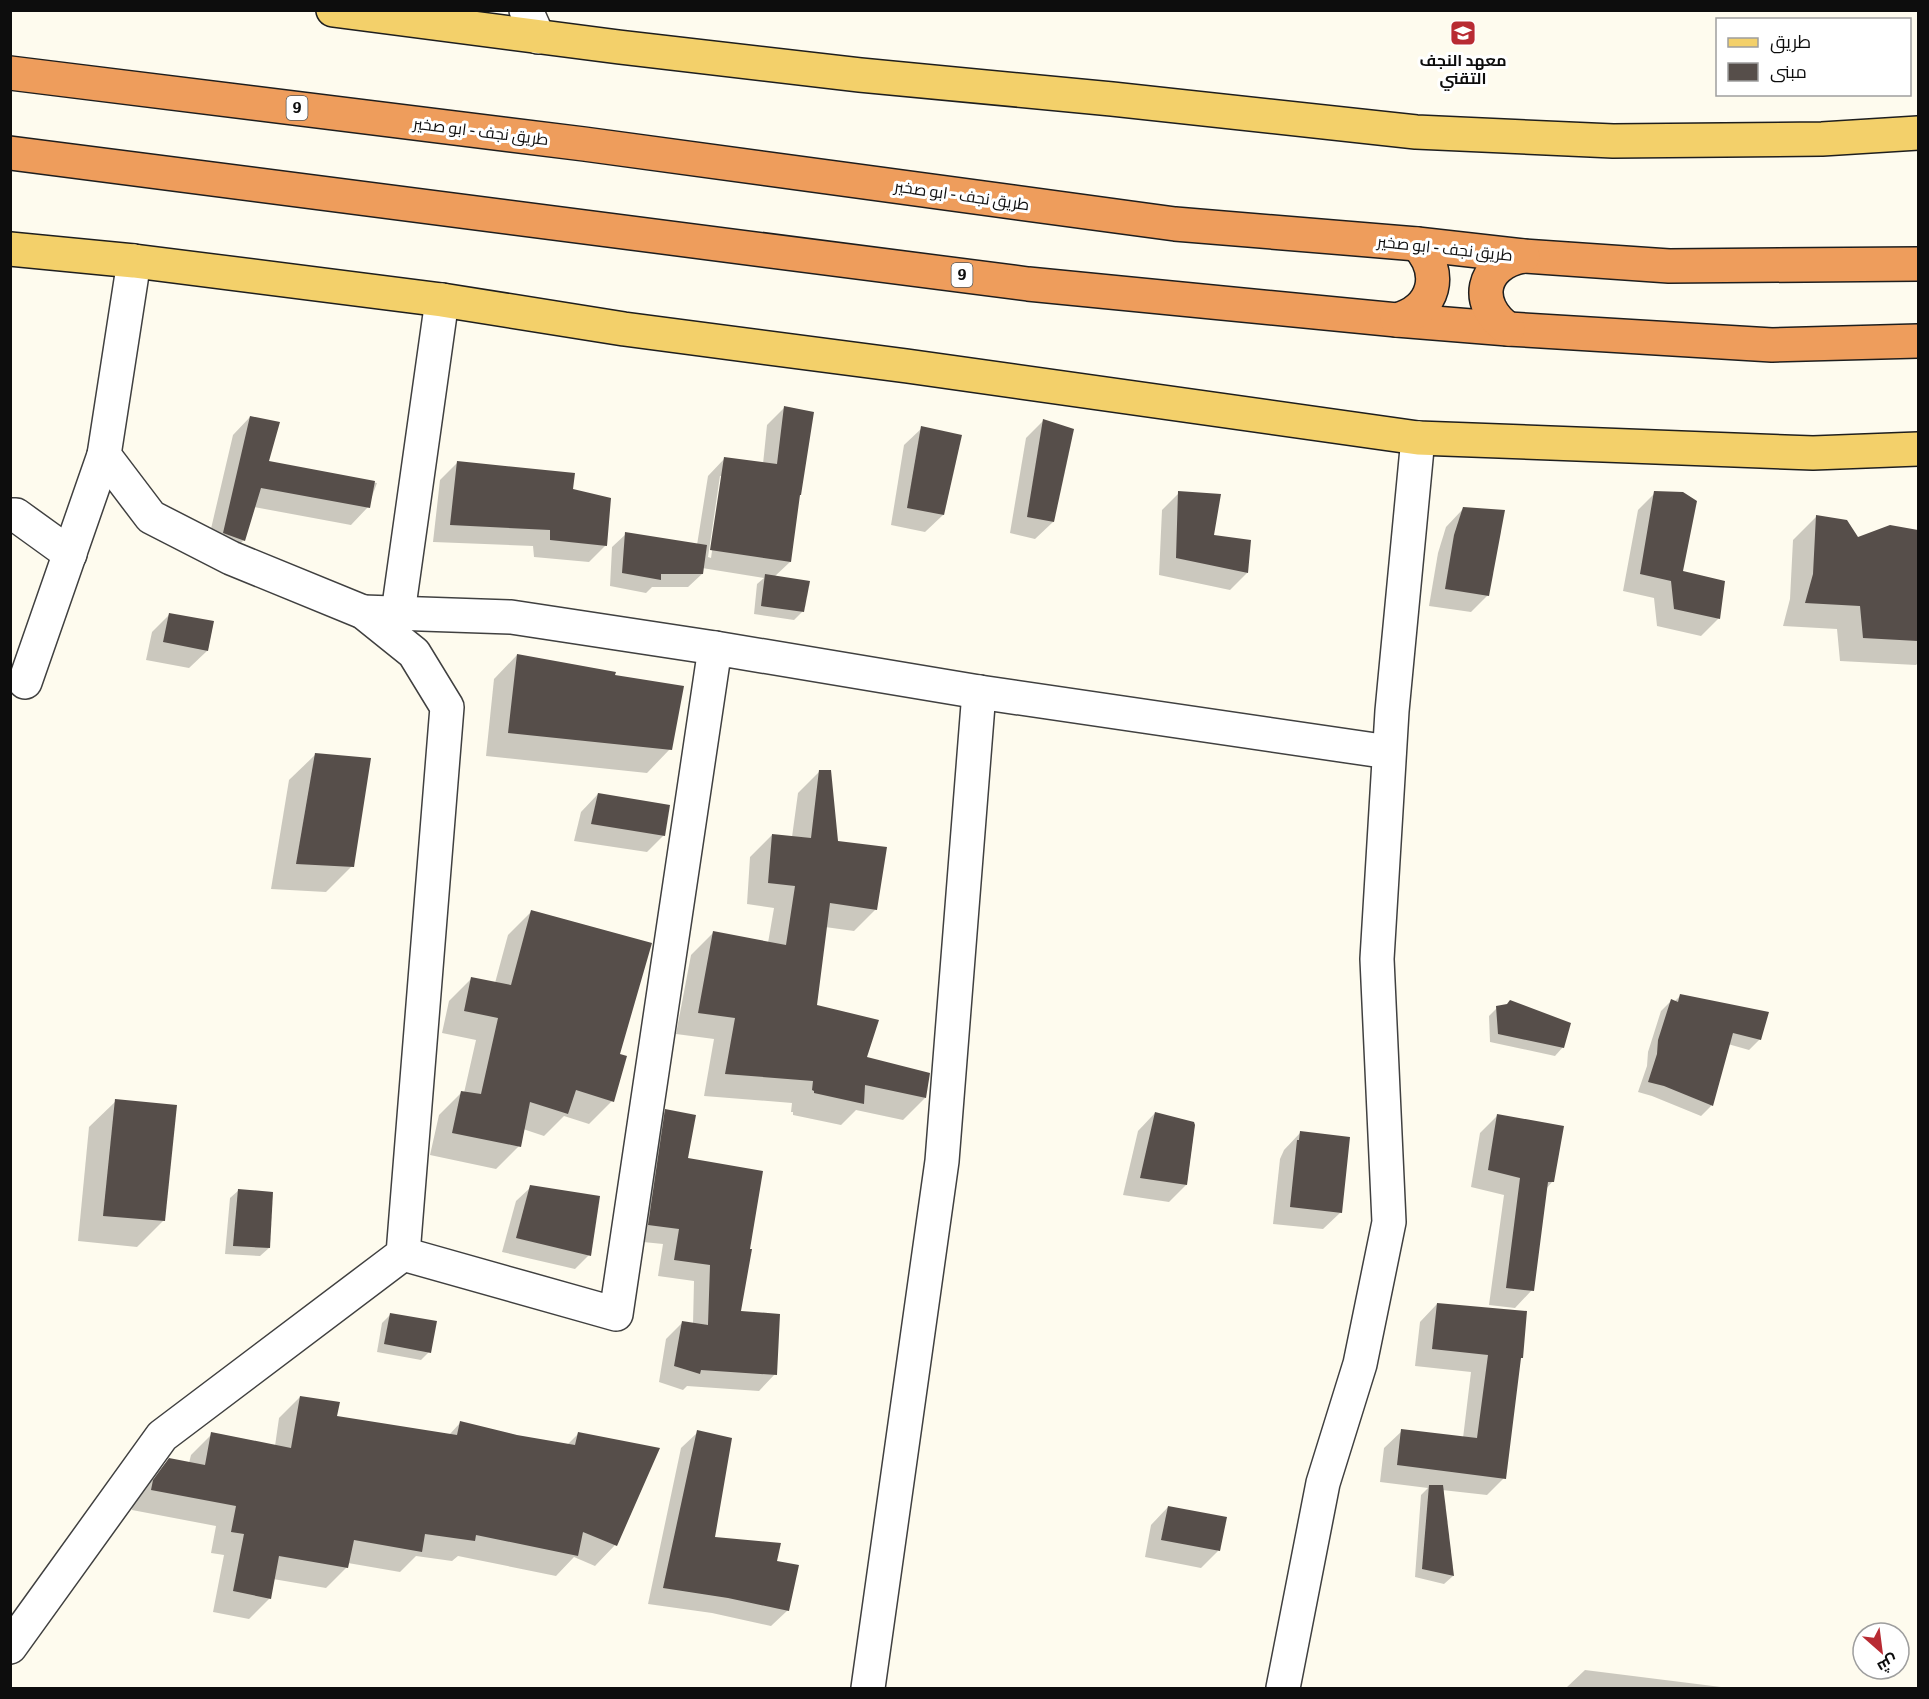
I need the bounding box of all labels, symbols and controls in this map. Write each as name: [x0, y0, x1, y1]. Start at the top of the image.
school or university icon: معهد النجف التقني: [1448, 18, 1478, 48]
legend: [1716, 18, 1911, 96]
text: طريق: [1770, 27, 1811, 54]
place label: معهد النجف التقني: [1419, 47, 1507, 91]
text: مبنى: [1770, 57, 1807, 84]
road number: 9: [286, 96, 308, 120]
street label: طريق نجف - ابو صخير: [411, 110, 550, 150]
street label: طريق نجف - ابو صخير: [892, 173, 1031, 215]
street label: طريق نجف - ابو صخير: [1375, 228, 1514, 266]
road number: 9: [952, 263, 972, 287]
north arrow: [1851, 1621, 1911, 1681]
text: ش: [1874, 1650, 1903, 1681]

